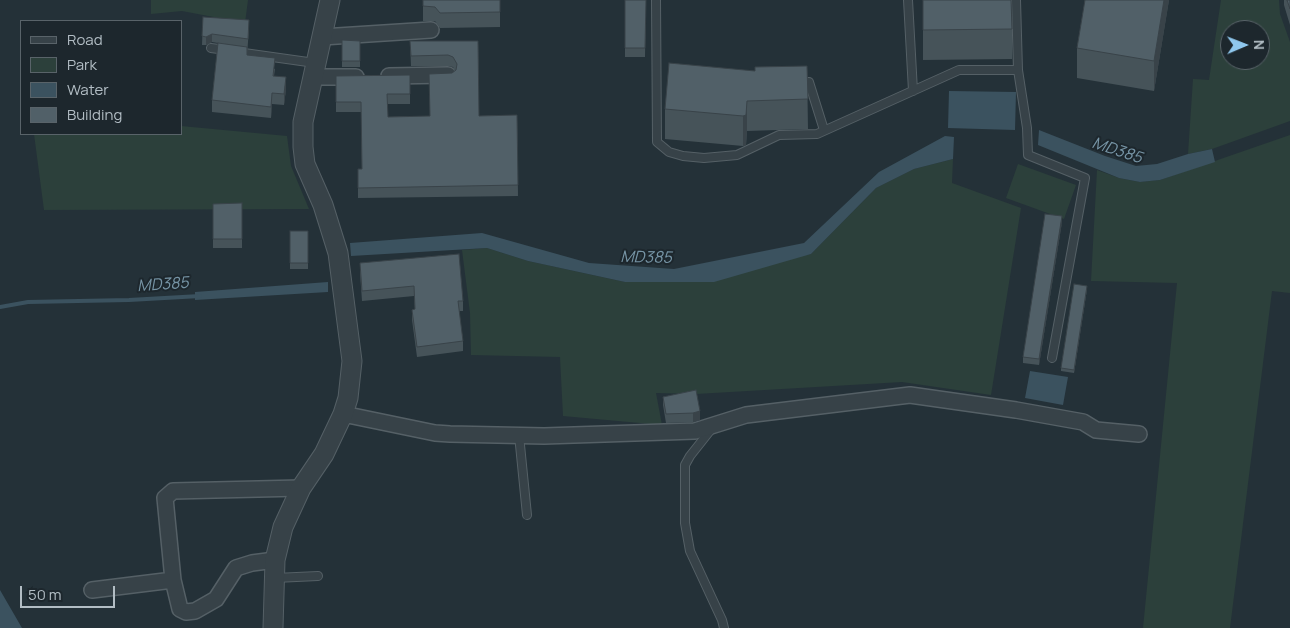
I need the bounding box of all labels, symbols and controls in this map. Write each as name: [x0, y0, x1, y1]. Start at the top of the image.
legend: [20, 20, 182, 135]
north arrow: [1220, 20, 1270, 70]
text: Road: [67, 29, 103, 50]
text: N: [1250, 40, 1269, 50]
text: Park: [67, 54, 97, 75]
text: Water: [67, 79, 109, 100]
text: Building: [67, 104, 122, 125]
water label: MD385: [1090, 134, 1144, 168]
water label: MD385: [620, 248, 672, 268]
water label: MD385: [137, 274, 189, 296]
scale bar: [22, 576, 118, 608]
text: 50 m: [28, 584, 62, 605]

